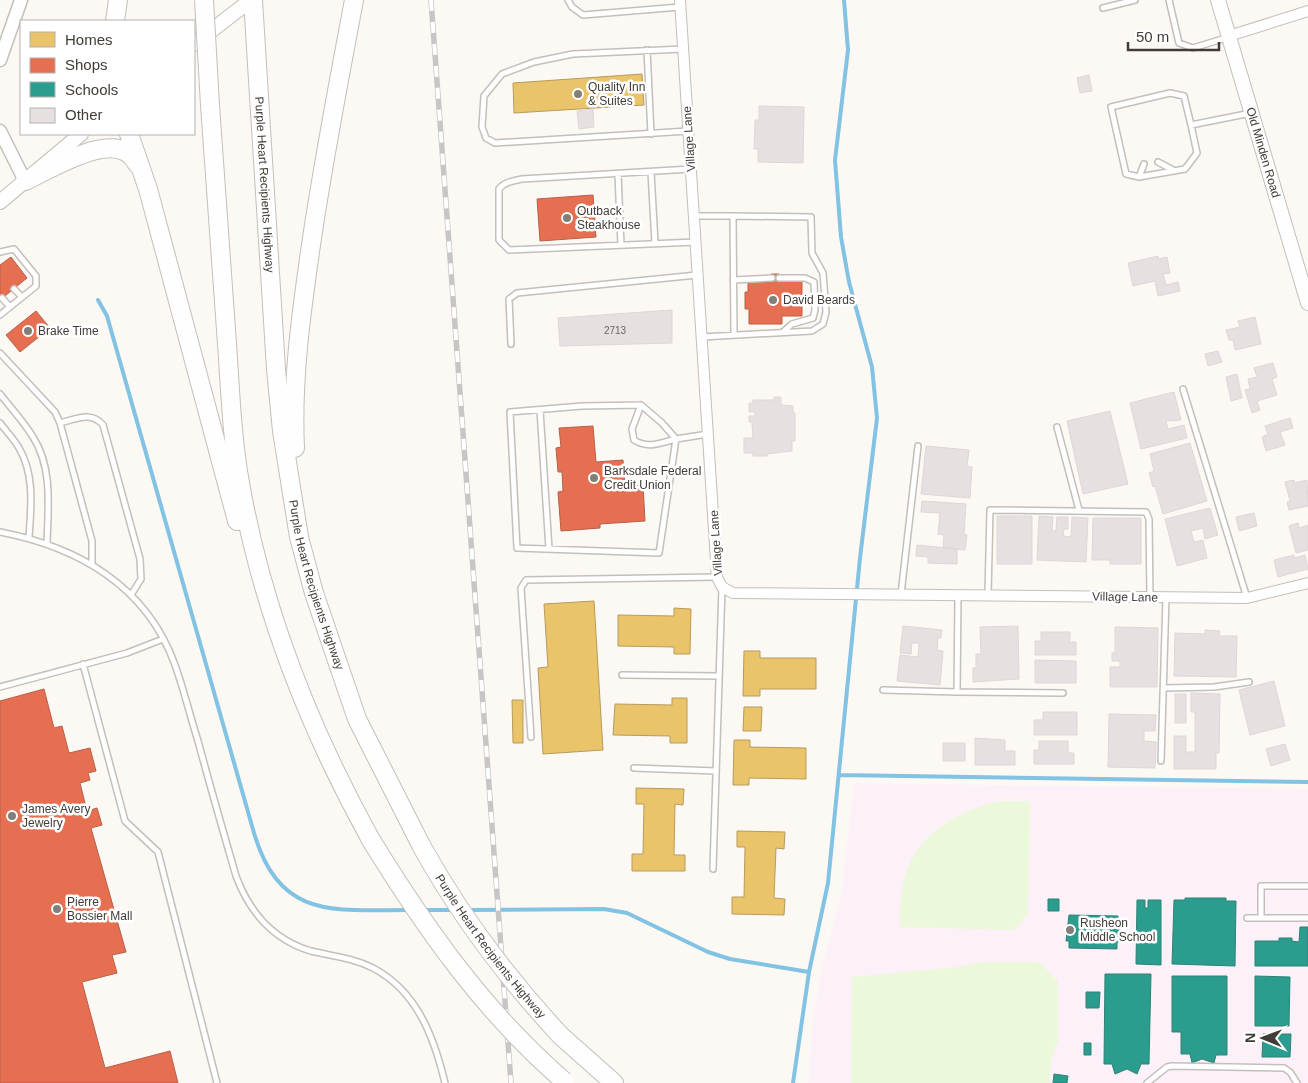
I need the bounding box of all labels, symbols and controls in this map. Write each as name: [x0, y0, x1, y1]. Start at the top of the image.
legend: [20, 20, 195, 135]
scale bar: [1128, 20, 1219, 52]
text: 50 m: [1136, 28, 1169, 45]
text: Homes: [65, 31, 113, 48]
text: Shops: [65, 56, 108, 73]
place label: Quality Inn & Suites: [588, 80, 645, 108]
text: Schools: [65, 81, 118, 98]
marker: Quality Inn & Suites: [572, 88, 584, 100]
street label: Purple Heart Recipients Highway: [252, 96, 277, 273]
street label: Village Lane: [680, 105, 698, 172]
text: Other: [65, 106, 103, 123]
street label: Old Minden Road: [1243, 106, 1283, 199]
place label: Outback Steakhouse: [577, 204, 641, 232]
marker: Outback Steakhouse: [561, 212, 573, 224]
place label: David Beards: [783, 293, 855, 307]
marker: David Beards: [767, 294, 779, 306]
place label: Brake Time: [38, 324, 99, 338]
marker: Brake Time: [22, 325, 34, 337]
house number: 2713: [604, 325, 627, 336]
place label: Barksdale Federal Credit Union: [604, 464, 701, 492]
marker: Barksdale Federal Credit Union: [588, 472, 600, 484]
street label: Purple Heart Recipients Highway: [286, 499, 347, 672]
street label: Village Lane: [707, 509, 725, 576]
street label: Village Lane: [1092, 589, 1158, 605]
place label: James Avery Jewelry: [22, 802, 90, 830]
marker: James Avery Jewelry: [6, 810, 18, 822]
street label: Purple Heart Recipients Highway: [433, 872, 549, 1021]
place label: Pierre Bossier Mall: [67, 895, 132, 923]
marker: Pierre Bossier Mall: [51, 903, 63, 915]
place label: Rusheon Middle School: [1080, 916, 1155, 944]
marker: Rusheon Middle School: [1064, 924, 1076, 936]
north arrow: [1238, 1013, 1288, 1063]
text: N: [1242, 1033, 1258, 1043]

